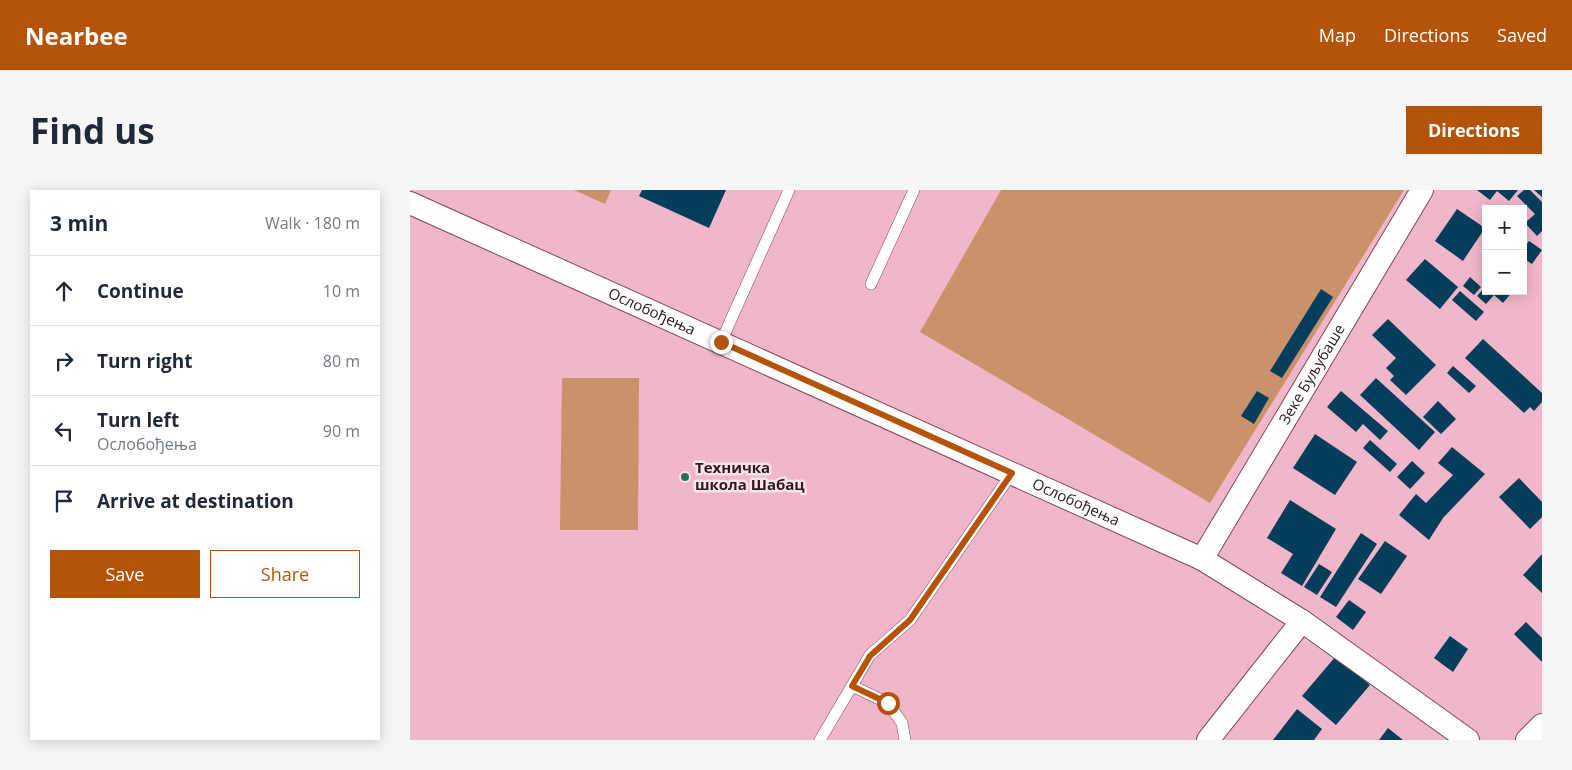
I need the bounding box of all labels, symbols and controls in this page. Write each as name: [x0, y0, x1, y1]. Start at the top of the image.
text: Nearbee: [25, 19, 128, 52]
text: Map: [1319, 23, 1356, 47]
text: Directions: [1384, 23, 1469, 47]
text: Saved: [1497, 23, 1547, 47]
button: Directions: [1406, 106, 1542, 154]
text: Find us: [30, 107, 155, 154]
map controls: [1482, 205, 1527, 295]
button: +: [1482, 205, 1527, 250]
text: 3 min: [50, 209, 108, 237]
text: Walk · 180 m: [265, 212, 360, 234]
button: −: [1482, 250, 1527, 295]
icon: ahead: [50, 277, 78, 305]
text: Continue: [97, 278, 184, 304]
text: 10 m: [323, 280, 360, 302]
street label: Ослобођења: [605, 282, 699, 339]
street label: Зеке Буљубаше: [1274, 320, 1349, 428]
route end: [710, 331, 733, 354]
icon: right: [50, 347, 78, 375]
text: Turn right: [97, 348, 192, 374]
text: 80 m: [323, 350, 360, 372]
text: Turn left: [97, 407, 179, 433]
icon: left: [50, 417, 78, 445]
text: 90 m: [323, 420, 360, 442]
text: Ослобођења: [97, 433, 197, 455]
place label: Техничка школа Шабац: [695, 457, 805, 494]
marker: Техничка школа Шабац: [679, 471, 691, 483]
street label: Ослобођења: [1029, 473, 1123, 530]
icon: arrive: [50, 487, 78, 515]
text: Arrive at destination: [97, 488, 294, 514]
button: Save: [50, 550, 200, 598]
button: Share: [210, 550, 360, 598]
route start: [877, 692, 900, 715]

